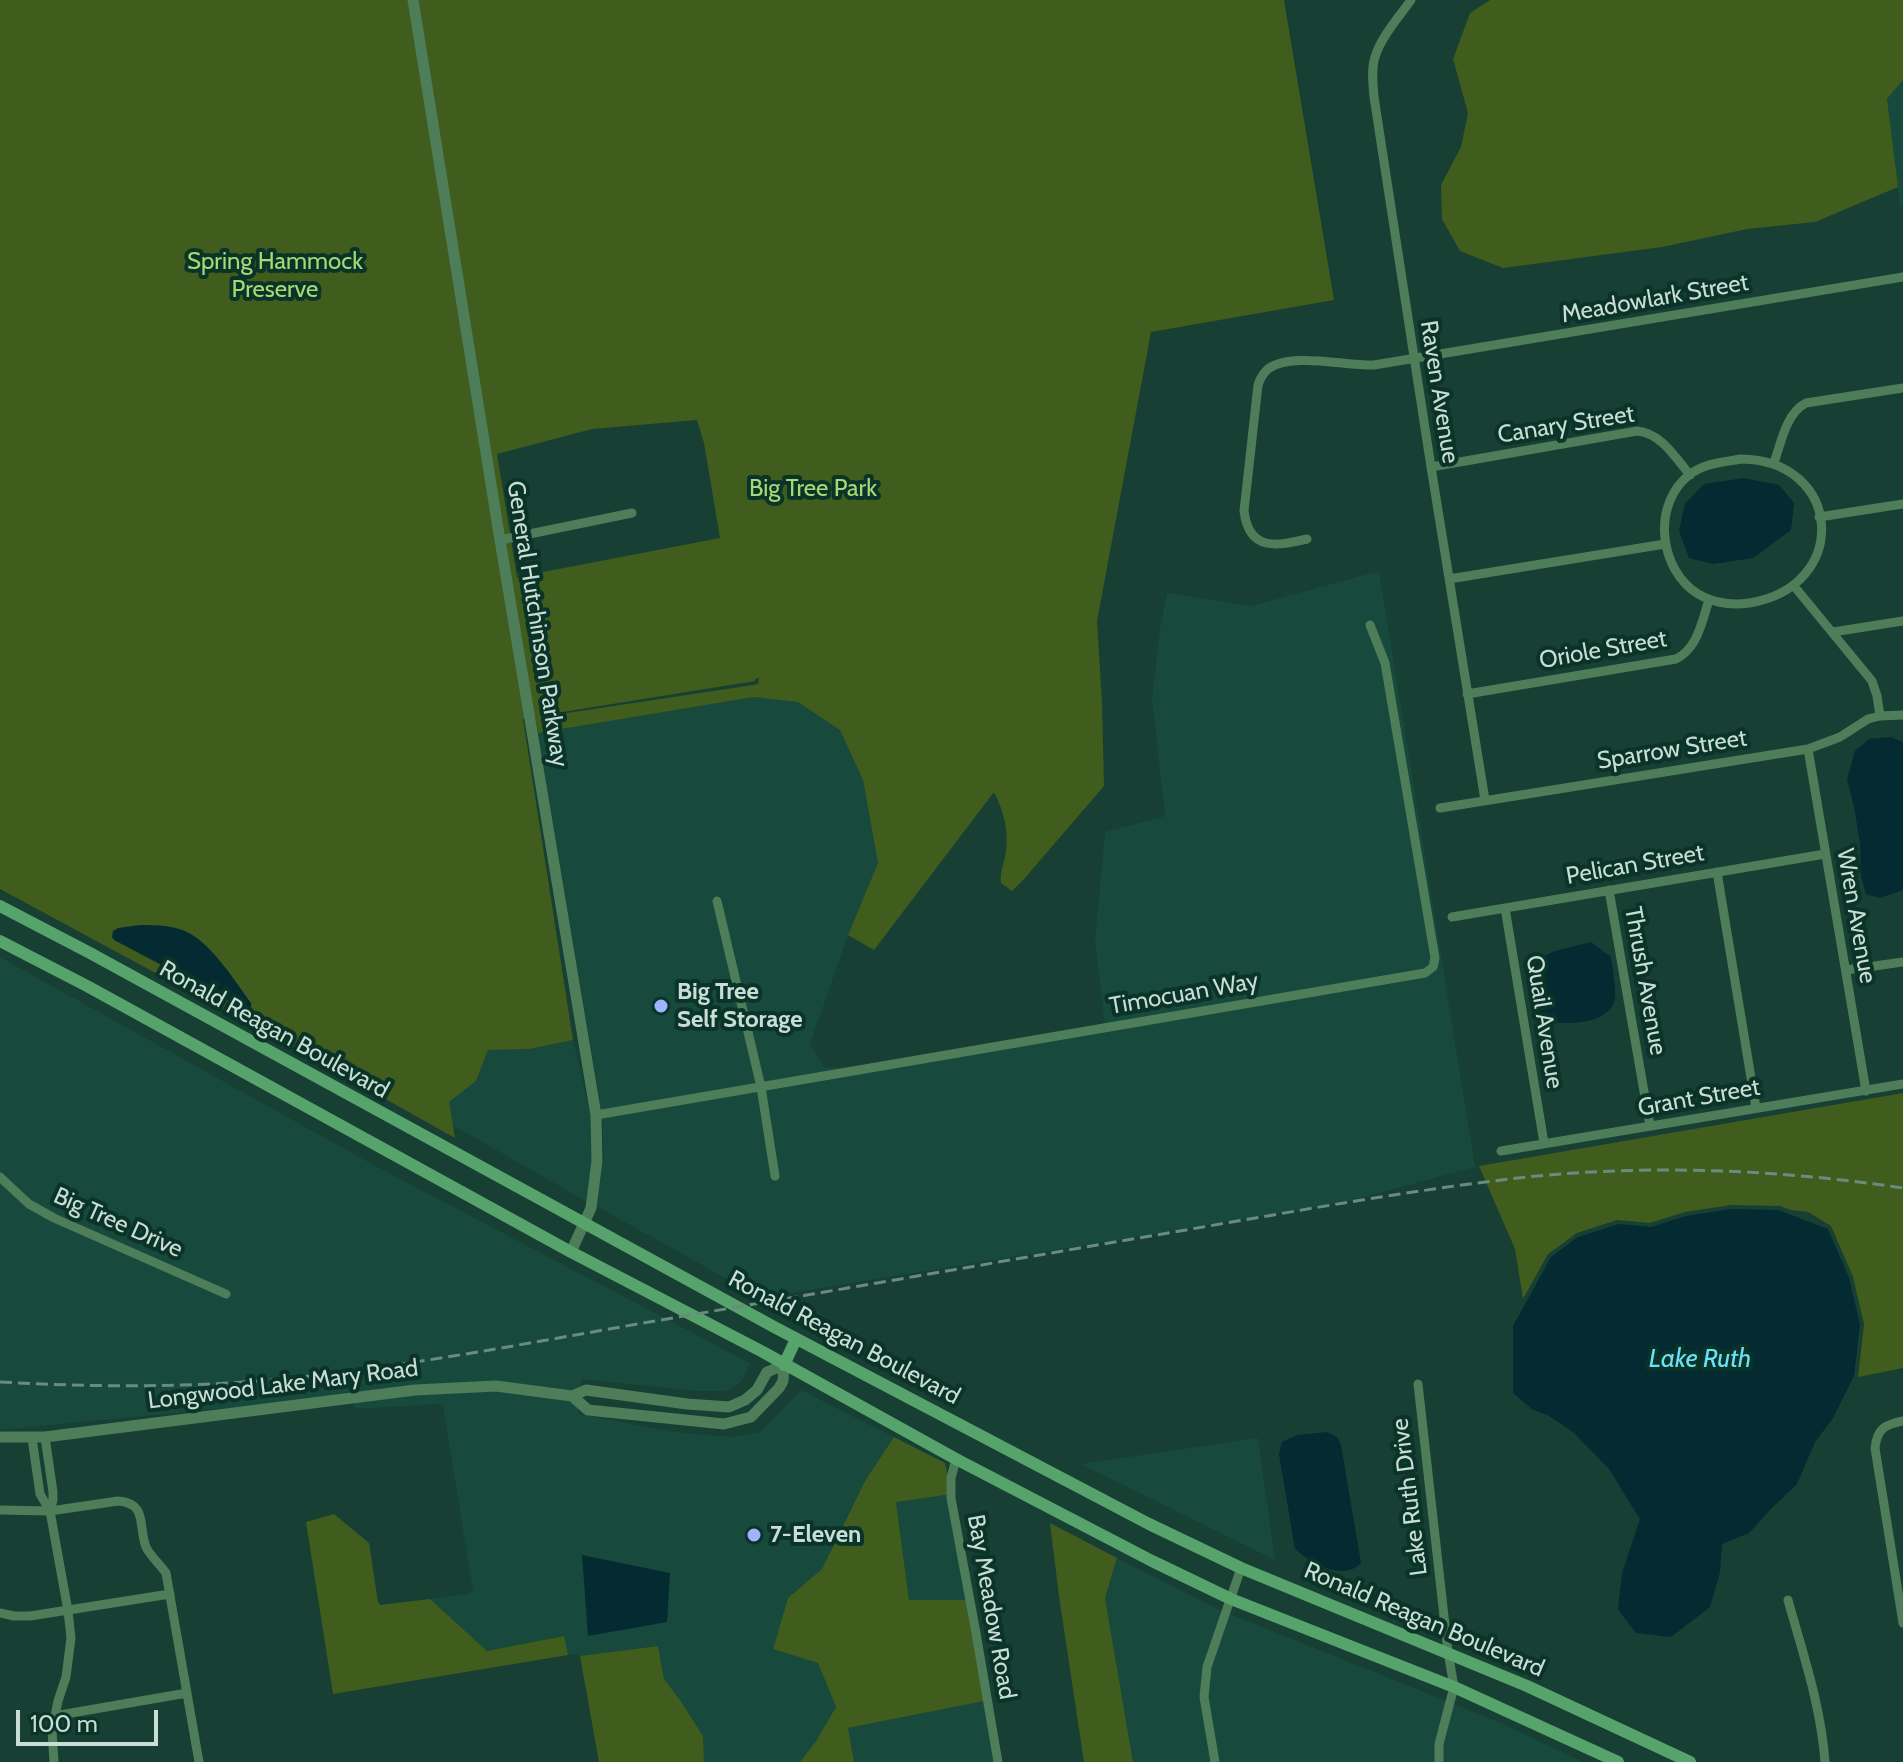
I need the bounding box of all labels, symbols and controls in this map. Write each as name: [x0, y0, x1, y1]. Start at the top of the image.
park label: Spring Hammock Preserve: [187, 248, 363, 304]
street label: Meadowlark Street: [1559, 268, 1751, 330]
street label: Raven Avenue: [1413, 319, 1465, 465]
street label: Canary Street: [1496, 400, 1636, 450]
park label: Big Tree Park: [749, 475, 877, 503]
street label: General Hutchinson Parkway: [500, 479, 574, 769]
street label: Oriole Street: [1537, 625, 1669, 675]
street label: Sparrow Street: [1595, 724, 1749, 776]
street label: Pelican Street: [1564, 839, 1706, 891]
street label: Wren Avenue: [1830, 846, 1882, 986]
street label: Thrush Avenue: [1618, 905, 1672, 1057]
street label: Quail Avenue: [1519, 953, 1569, 1091]
street label: Ronald Reagan Boulevard: [154, 955, 394, 1105]
street label: Timocuan Way: [1107, 967, 1261, 1021]
place label: Big Tree Self Storage: [677, 978, 803, 1034]
marker: Big Tree Self Storage: [652, 997, 670, 1015]
street label: Grant Street: [1636, 1073, 1762, 1123]
street label: Big Tree Drive: [49, 1182, 187, 1264]
street label: Ronald Reagan Boulevard: [723, 1265, 965, 1411]
water label: Lake Ruth: [1649, 1343, 1751, 1375]
street label: Longwood Lake Mary Road: [146, 1354, 420, 1416]
street label: Lake Ruth Drive: [1386, 1417, 1434, 1577]
street label: Bay Meadow Road: [961, 1512, 1021, 1702]
place label: 7-Eleven: [770, 1521, 861, 1549]
marker: 7-Eleven: [745, 1526, 763, 1544]
street label: Ronald Reagan Boulevard: [1300, 1556, 1548, 1684]
scale bar: [20, 1694, 162, 1744]
text: 100 m: [30, 1709, 98, 1738]

